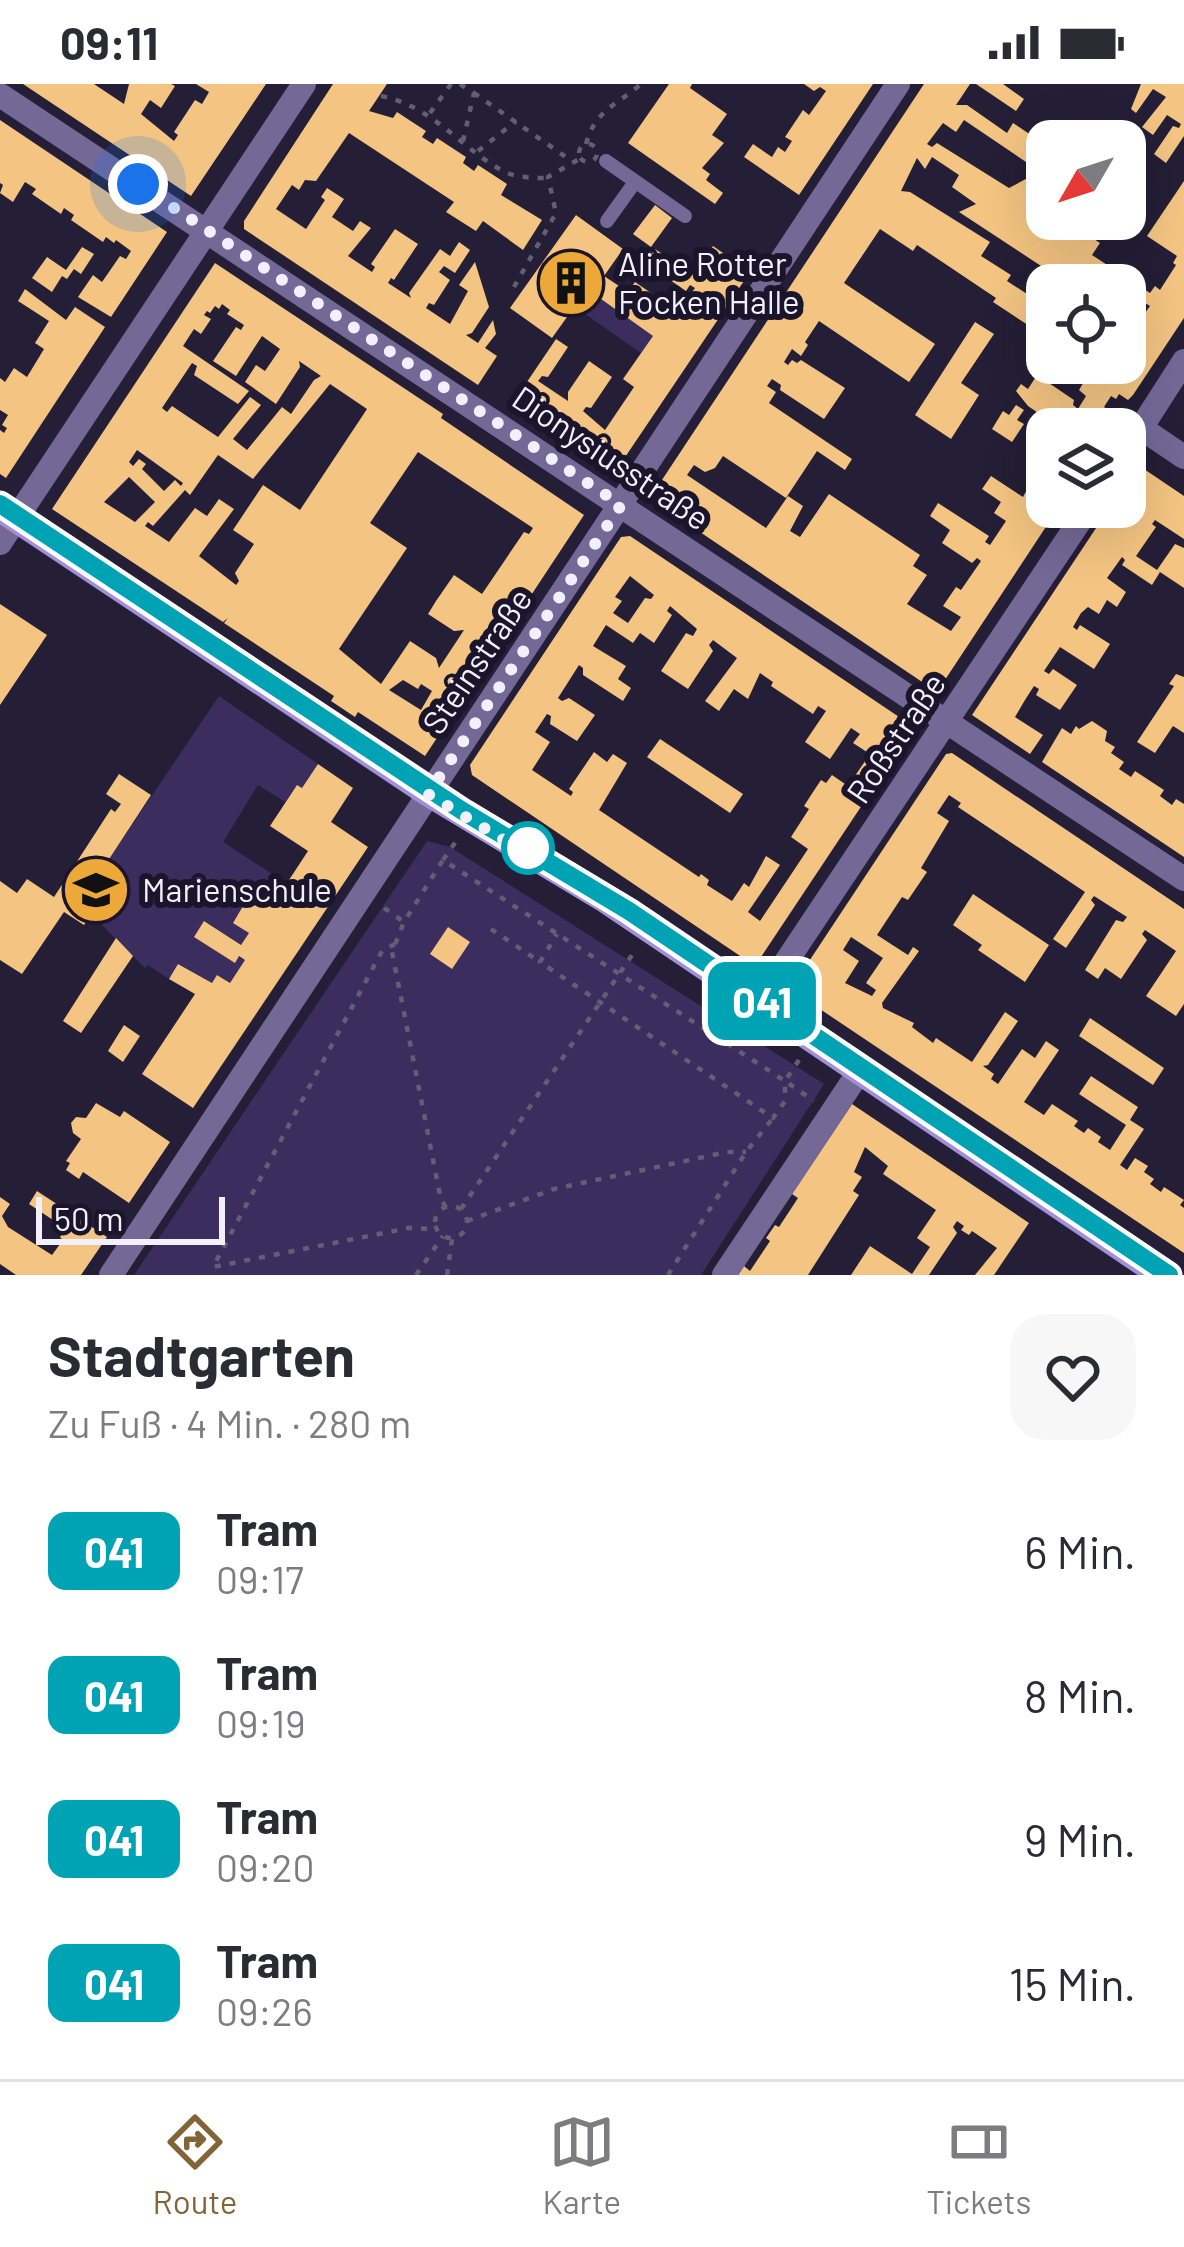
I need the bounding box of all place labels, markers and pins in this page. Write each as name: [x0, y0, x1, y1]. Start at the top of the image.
place label: Aline Rotter Focken Halle: [618, 243, 800, 321]
building icon: Aline Rotter Focken Halle: [536, 248, 606, 318]
unlabelled marker: [503, 823, 553, 873]
school or university icon: Marienschule: [61, 855, 131, 925]
place label: Marienschule: [142, 869, 332, 909]

